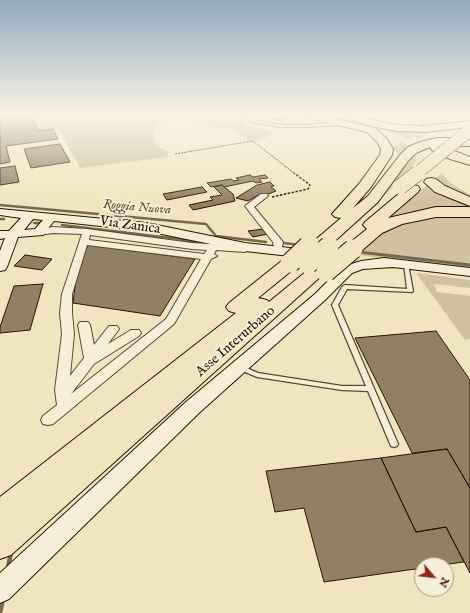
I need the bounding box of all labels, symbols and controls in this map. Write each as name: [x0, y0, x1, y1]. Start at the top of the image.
water label: Roggia Nuova: [102, 197, 172, 219]
street label: Via Zanica: [99, 213, 161, 239]
street label: Asse Interurbano: [193, 303, 279, 381]
north arrow: [414, 557, 454, 597]
text: N: [435, 575, 452, 590]

